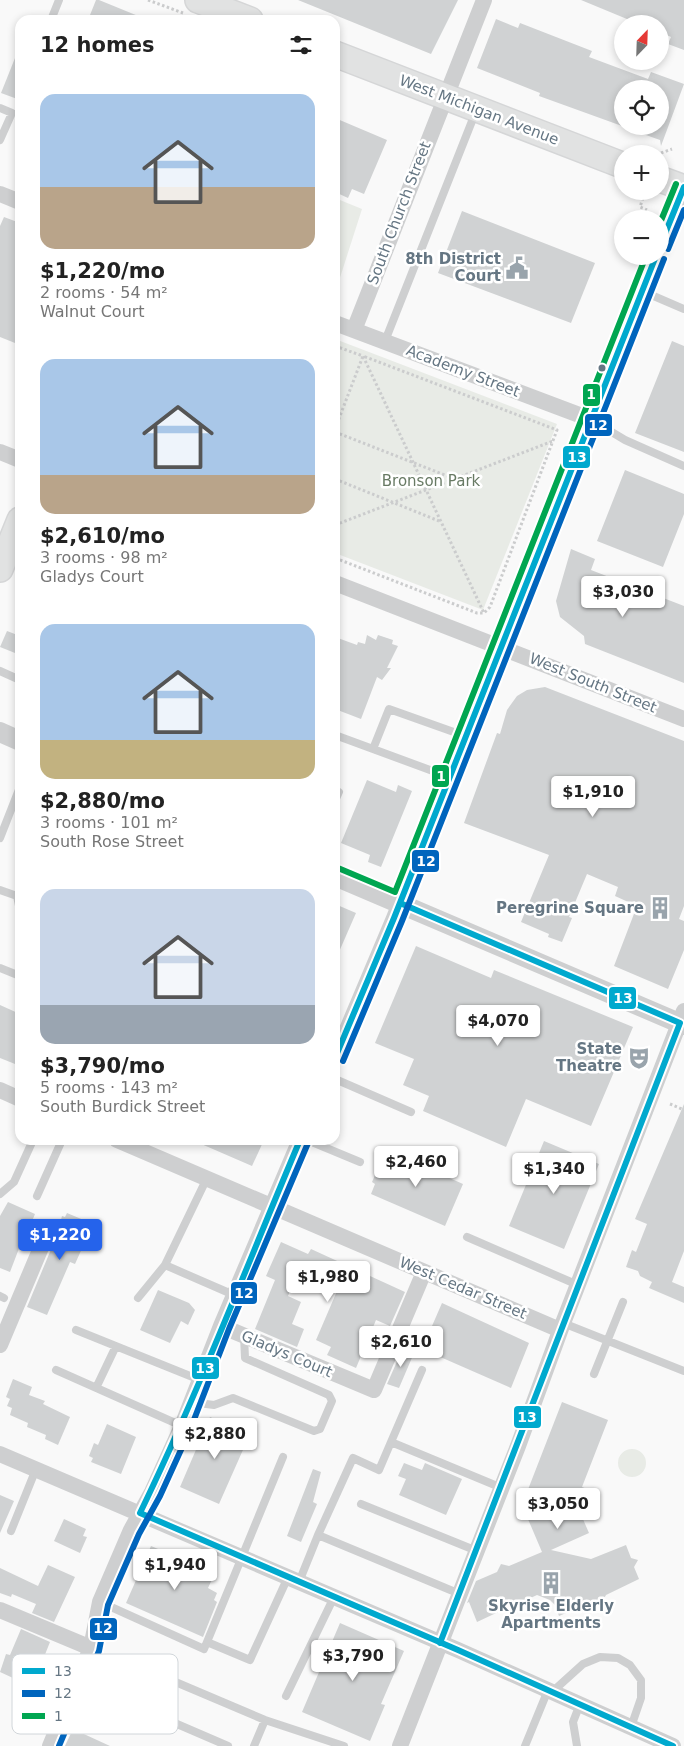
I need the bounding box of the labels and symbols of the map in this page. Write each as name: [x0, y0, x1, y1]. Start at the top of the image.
north arrow: [614, 15, 669, 70]
street label: West Michigan Avenue: [397, 71, 561, 149]
street label: South Church Street: [363, 139, 435, 287]
place label: 8th District Court: [405, 250, 501, 285]
public building icon: 8th District Court: [504, 255, 530, 281]
street label: Academy Street: [404, 341, 522, 401]
unlabelled marker: [597, 363, 607, 373]
line badge: 1: [582, 383, 601, 407]
text: 1: [586, 386, 596, 402]
line badge: 12: [584, 413, 613, 437]
text: 12: [588, 417, 608, 433]
line badge: 13: [562, 445, 591, 469]
text: 13: [567, 449, 587, 465]
park label: Bronson Park: [382, 472, 481, 490]
pin: $3,030: [582, 576, 664, 618]
street label: West South Street: [527, 649, 659, 717]
line badge: 1: [431, 764, 450, 788]
text: 1: [436, 768, 446, 784]
pin: $1,910: [552, 776, 634, 818]
line badge: 12: [411, 849, 440, 873]
text: 12: [416, 853, 436, 869]
building icon: Peregrine Square: [647, 895, 673, 921]
place label: Peregrine Square: [496, 899, 644, 917]
line badge: 13: [608, 986, 637, 1010]
text: 13: [613, 990, 633, 1006]
pin: $4,070: [457, 1004, 539, 1047]
place label: State Theatre: [556, 1040, 622, 1075]
theatre icon: State Theatre: [626, 1045, 652, 1071]
pin: $2,460: [375, 1146, 457, 1188]
pin: $1,340: [513, 1152, 595, 1195]
pin: $1,220: [19, 1218, 101, 1261]
street label: West Cedar Street: [397, 1253, 529, 1323]
pin: $1,980: [287, 1260, 369, 1303]
line badge: 12: [230, 1281, 258, 1305]
text: 12: [234, 1285, 254, 1301]
pin: $2,610: [360, 1326, 442, 1368]
street label: Gladys Court: [239, 1327, 335, 1381]
line badge: 13: [191, 1356, 220, 1380]
text: 13: [195, 1360, 215, 1376]
line badge: 13: [513, 1405, 542, 1429]
text: 13: [517, 1409, 537, 1425]
pin: $2,880: [174, 1418, 256, 1460]
pin: $3,050: [517, 1488, 599, 1530]
pin: $1,940: [134, 1548, 216, 1591]
building icon: Skyrise Elderly Apartments: [538, 1570, 564, 1596]
place label: Skyrise Elderly Apartments: [488, 1597, 614, 1632]
line badge: 12: [89, 1617, 118, 1641]
text: 12: [93, 1620, 113, 1636]
pin: $3,790: [312, 1640, 394, 1682]
legend: [12, 1654, 178, 1734]
text: 13: [54, 1663, 72, 1679]
text: 12: [54, 1685, 72, 1701]
text: 1: [54, 1708, 63, 1724]

